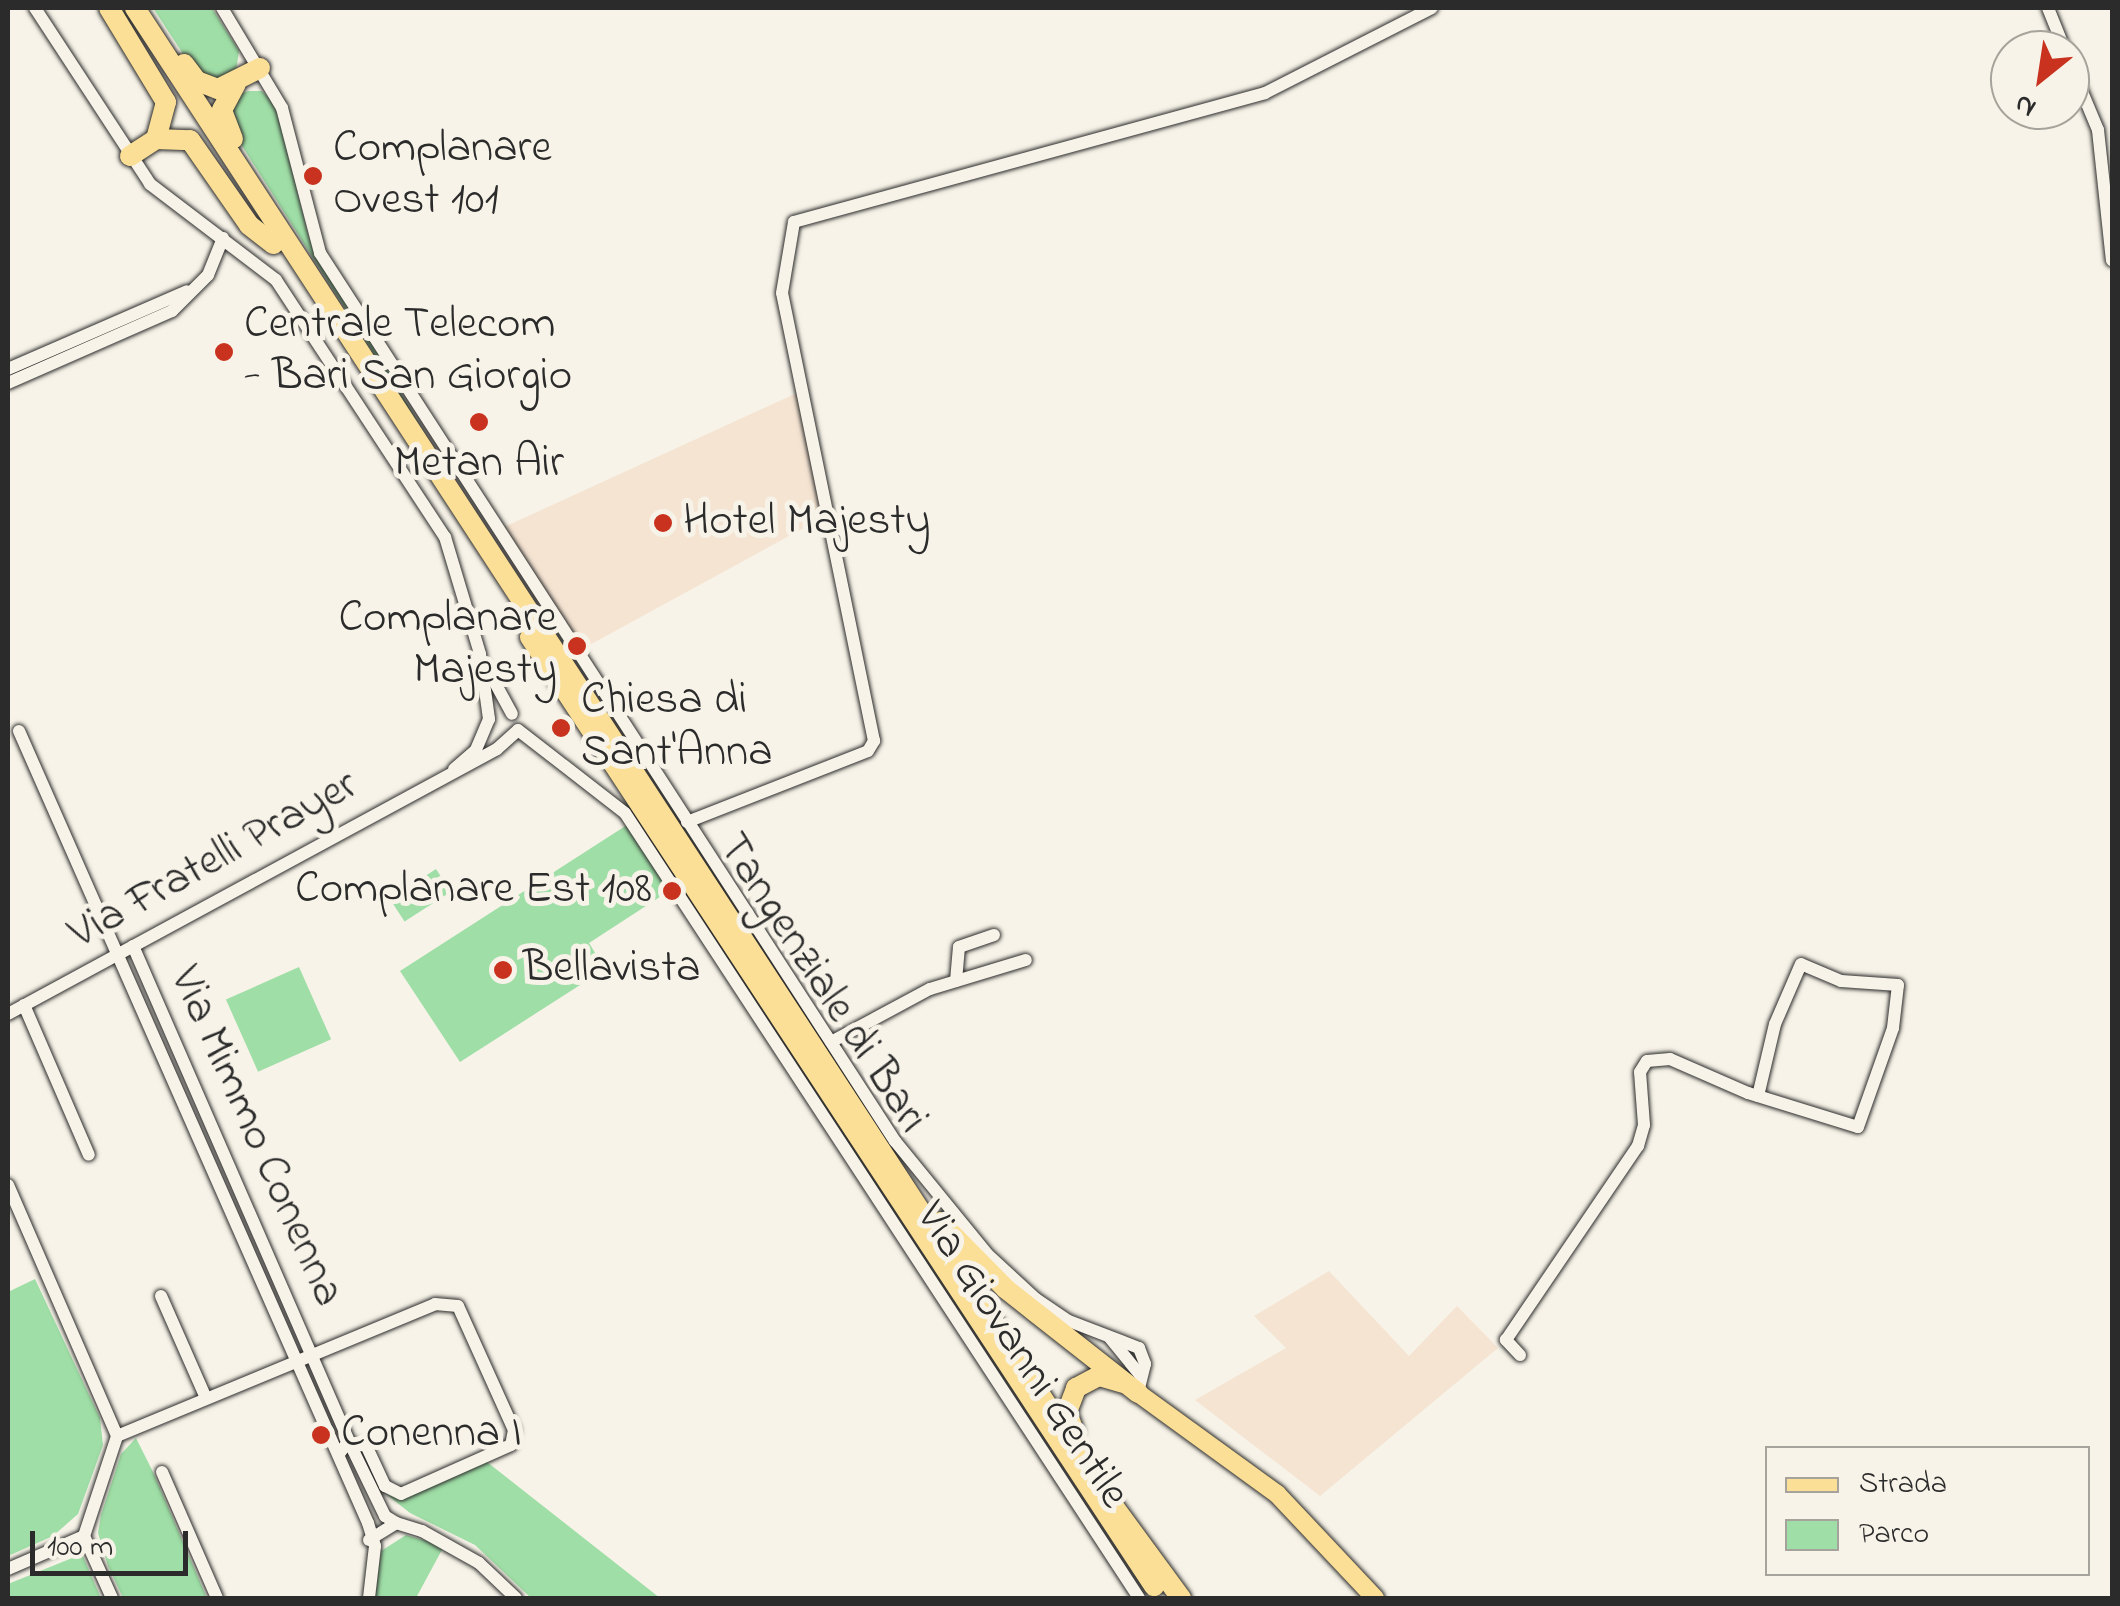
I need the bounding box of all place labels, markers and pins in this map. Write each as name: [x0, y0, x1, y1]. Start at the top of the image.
place label: Complanare Ovest 101: [333, 123, 552, 229]
marker: Complanare Ovest 101: [302, 165, 324, 187]
place label: Centrale Telecom - Bari San Giorgio: [244, 299, 572, 405]
marker: Centrale Telecom - Bari San Giorgio: [213, 341, 235, 363]
marker: Metan Air: [468, 411, 490, 433]
place label: Metan Air: [394, 438, 564, 492]
place label: Hotel Majesty: [683, 496, 930, 550]
marker: Hotel Majesty: [652, 512, 674, 534]
place label: Complanare Majesty: [338, 593, 557, 699]
marker: Complanare Majesty: [566, 635, 588, 657]
place label: Chiesa di Sant'Anna: [581, 675, 773, 781]
marker: Chiesa di Sant'Anna: [550, 717, 572, 739]
place label: Complanare Est 108: [295, 864, 652, 918]
marker: Complanare Est 108: [661, 880, 683, 902]
place label: Bellavista: [523, 943, 701, 997]
marker: Bellavista: [492, 959, 514, 981]
place label: Conenna I: [341, 1408, 522, 1462]
marker: Conenna I: [310, 1424, 332, 1446]

